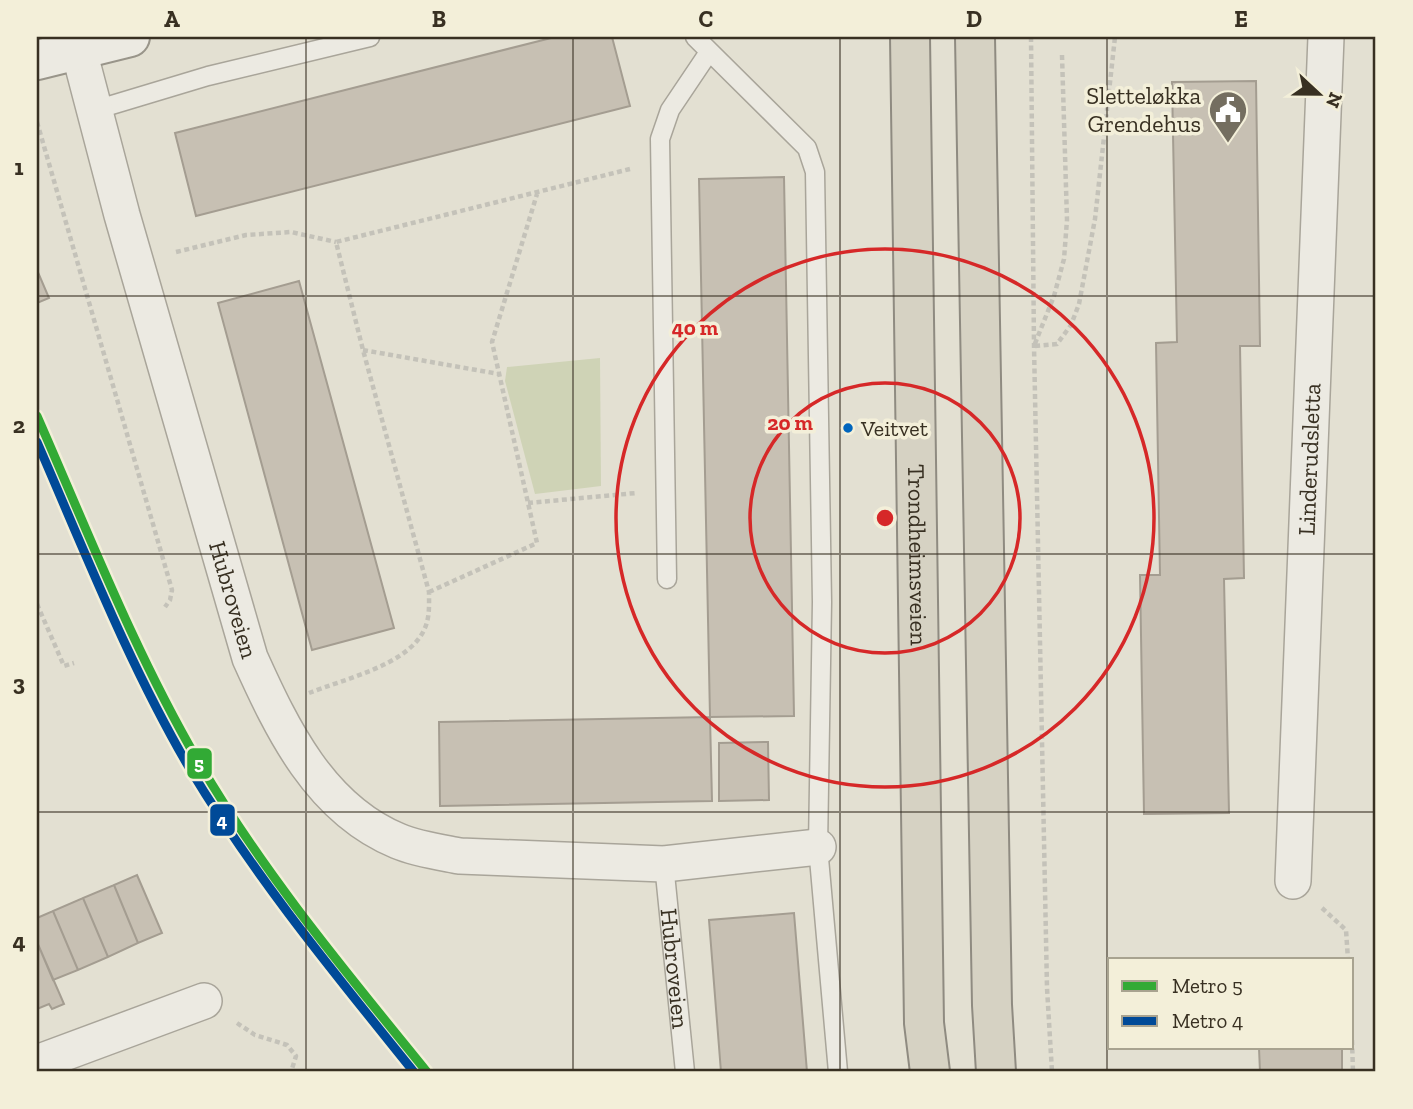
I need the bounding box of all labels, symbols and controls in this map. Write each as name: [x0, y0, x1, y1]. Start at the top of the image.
text: A: [164, 5, 180, 33]
text: B: [432, 5, 446, 33]
text: C: [699, 5, 713, 33]
text: D: [966, 5, 982, 33]
text: E: [1234, 5, 1248, 33]
north arrow: [1284, 60, 1354, 130]
place label: Sletteløkka Grendehus: [1086, 81, 1201, 138]
public building icon: Sletteløkka Grendehus: [1207, 89, 1249, 144]
text: N: [1321, 89, 1348, 111]
text: 1: [14, 153, 24, 181]
text: 40 m: [672, 315, 719, 340]
street label: Linderudsletta: [1292, 382, 1326, 536]
text: 20 m: [767, 410, 813, 435]
text: 2: [13, 411, 25, 439]
place label: Veitvet: [860, 415, 929, 442]
marker: Veitvet: [841, 421, 855, 435]
street label: Trondheimsveien: [902, 464, 934, 646]
centre of rings: [873, 506, 897, 530]
street label: Hubroveien: [203, 538, 264, 662]
text: 3: [13, 669, 25, 697]
line badge: 5: [186, 747, 213, 780]
text: 5: [194, 752, 204, 775]
line badge: 4: [209, 803, 236, 837]
text: 4: [217, 809, 228, 832]
street label: Hubroveien: [655, 907, 696, 1030]
text: 4: [12, 927, 26, 955]
legend: [1108, 958, 1354, 1050]
text: Metro 5: [1172, 973, 1243, 998]
text: Metro 4: [1172, 1008, 1243, 1033]

